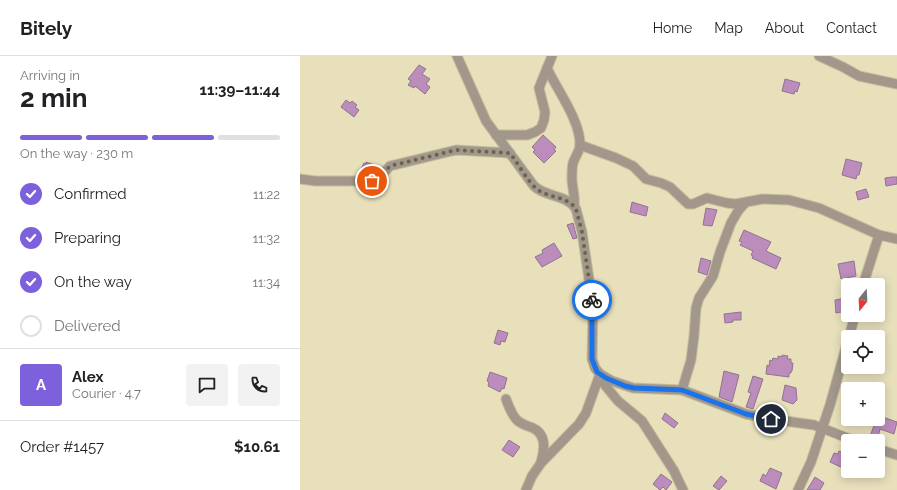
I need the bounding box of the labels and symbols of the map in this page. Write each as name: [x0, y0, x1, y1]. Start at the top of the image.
pin: [355, 164, 389, 198]
north arrow: [841, 278, 885, 322]
courier: [572, 280, 612, 320]
pin: [754, 402, 788, 436]

